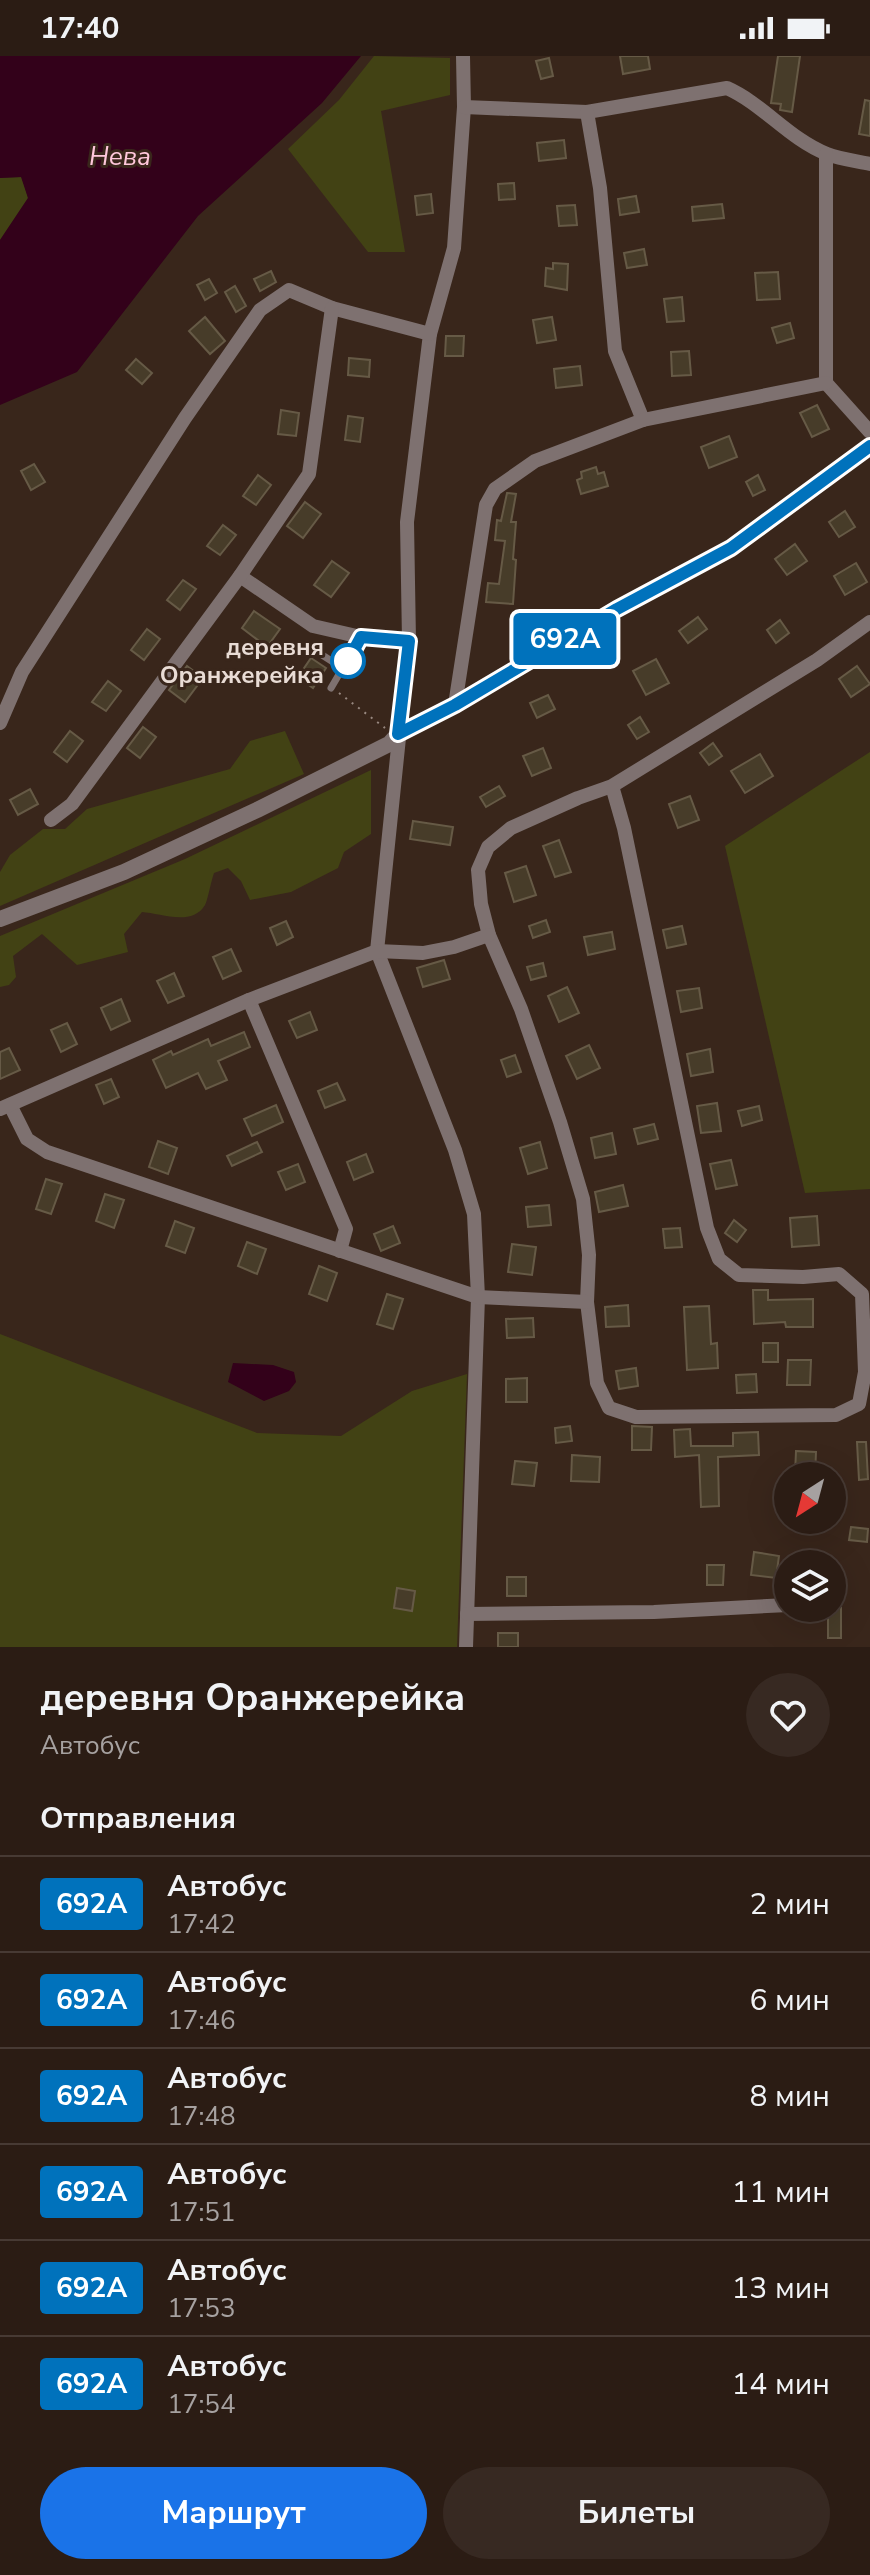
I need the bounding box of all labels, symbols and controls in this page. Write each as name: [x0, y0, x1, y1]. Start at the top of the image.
text: 17:40: [40, 8, 119, 49]
water label: Нева: [89, 139, 151, 174]
line badge: 692А: [509, 613, 621, 665]
text: 692А: [529, 620, 601, 658]
place label: деревня Оранжерейка: [160, 631, 324, 691]
marker: деревня Оранжерейка: [331, 644, 365, 678]
north arrow: [774, 1462, 846, 1534]
map controls: [774, 1462, 846, 1622]
button: layers: [774, 1550, 846, 1622]
text: деревня Оранжерейка: [40, 1672, 465, 1723]
button: heart: [746, 1673, 830, 1757]
text: Автобус: [40, 1728, 140, 1763]
text: Отправления: [40, 1798, 236, 1839]
text: Автобус: [167, 1866, 287, 1907]
text: 2 мин: [749, 1884, 830, 1925]
text: 692А: [56, 1885, 127, 1923]
text: 17:42: [167, 1907, 236, 1942]
text: Автобус: [167, 1962, 287, 2003]
text: 6 мин: [749, 1980, 830, 2021]
text: 692А: [56, 1981, 127, 2019]
text: 17:46: [167, 2003, 236, 2038]
text: Автобус: [167, 2058, 287, 2099]
text: 8 мин: [749, 2076, 830, 2117]
text: 692А: [56, 2077, 127, 2115]
text: 17:48: [167, 2099, 236, 2134]
text: Автобус: [167, 2154, 287, 2195]
text: 11 мин: [731, 2172, 830, 2213]
text: 692А: [56, 2173, 127, 2211]
text: 17:51: [167, 2195, 236, 2230]
text: Автобус: [167, 2250, 287, 2291]
text: 13 мин: [731, 2268, 830, 2309]
text: 692А: [56, 2269, 127, 2307]
text: 17:53: [167, 2291, 236, 2326]
text: Автобус: [167, 2346, 287, 2387]
text: 14 мин: [731, 2364, 830, 2405]
text: 692А: [56, 2365, 127, 2403]
text: 17:54: [167, 2387, 236, 2422]
button: Маршрут: [40, 2467, 427, 2559]
button: Билеты: [443, 2467, 830, 2559]

